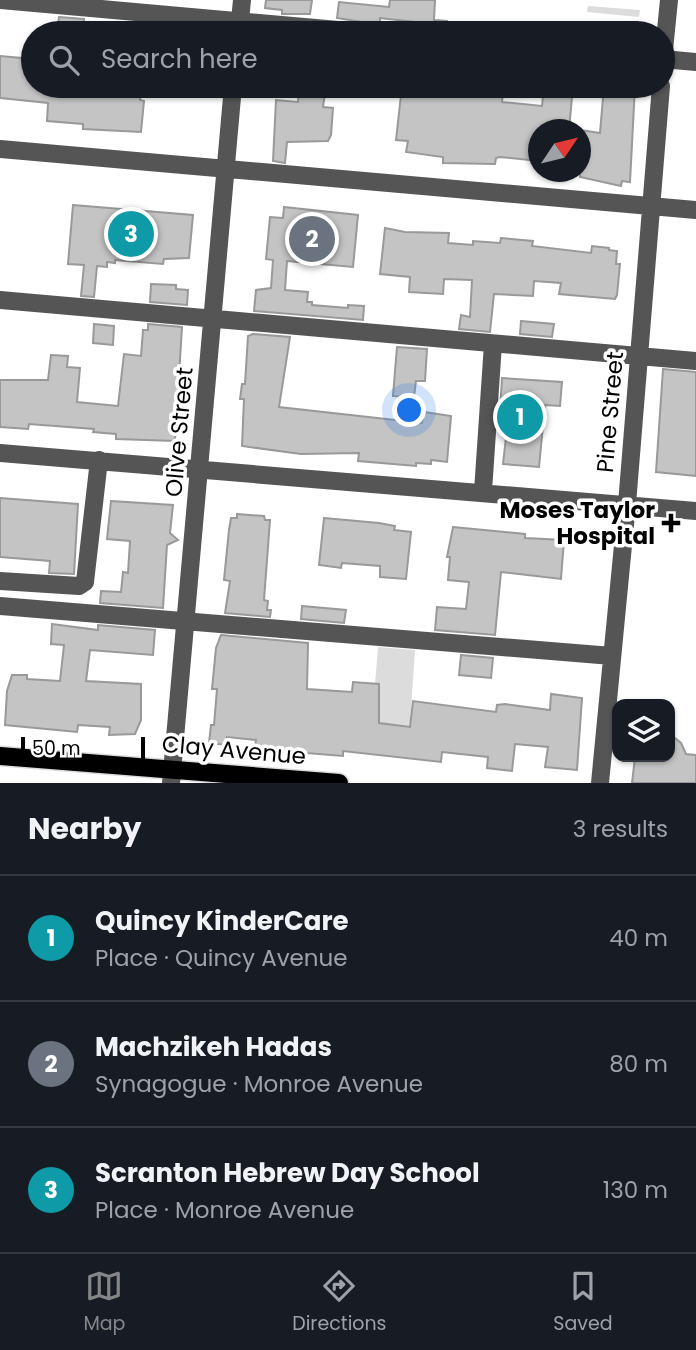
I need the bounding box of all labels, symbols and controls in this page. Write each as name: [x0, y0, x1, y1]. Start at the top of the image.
search box: [21, 21, 675, 98]
icon: search: [45, 41, 83, 79]
text: Search here: [101, 41, 258, 77]
north arrow: [528, 119, 591, 182]
pin: 3: [108, 208, 154, 260]
pin: 2: [289, 213, 335, 265]
street label: Pine Street: [589, 350, 631, 474]
street label: Olive Street: [157, 366, 201, 498]
pin: 1: [497, 391, 543, 443]
your location: [392, 393, 426, 427]
place label: Moses Taylor Hospital: [499, 494, 655, 552]
marker: Moses Taylor Hospital: [661, 513, 681, 533]
map controls: [612, 699, 675, 762]
button: layers: [612, 699, 675, 762]
street label: Clay Avenue: [161, 728, 307, 772]
scale bar: [21, 734, 145, 766]
text: 50 m: [32, 735, 81, 762]
text: Nearby: [28, 807, 142, 850]
text: 3 results: [573, 813, 668, 845]
text: Quincy KinderCare: [95, 903, 349, 939]
text: 1: [47, 922, 55, 954]
text: 40 m: [609, 922, 668, 954]
text: Place · Quincy Avenue: [95, 942, 348, 974]
text: Machzikeh Hadas: [95, 1029, 332, 1065]
text: 2: [44, 1048, 58, 1080]
text: 80 m: [609, 1048, 668, 1080]
text: Synagogue · Monroe Avenue: [95, 1068, 423, 1100]
text: Scranton Hebrew Day School: [95, 1155, 480, 1191]
text: 3: [44, 1174, 58, 1206]
text: 130 m: [603, 1174, 668, 1206]
text: Place · Monroe Avenue: [95, 1194, 354, 1226]
tab: Map: [83, 1267, 125, 1338]
tab: Directions: [292, 1267, 387, 1338]
tab: Saved: [553, 1267, 613, 1338]

